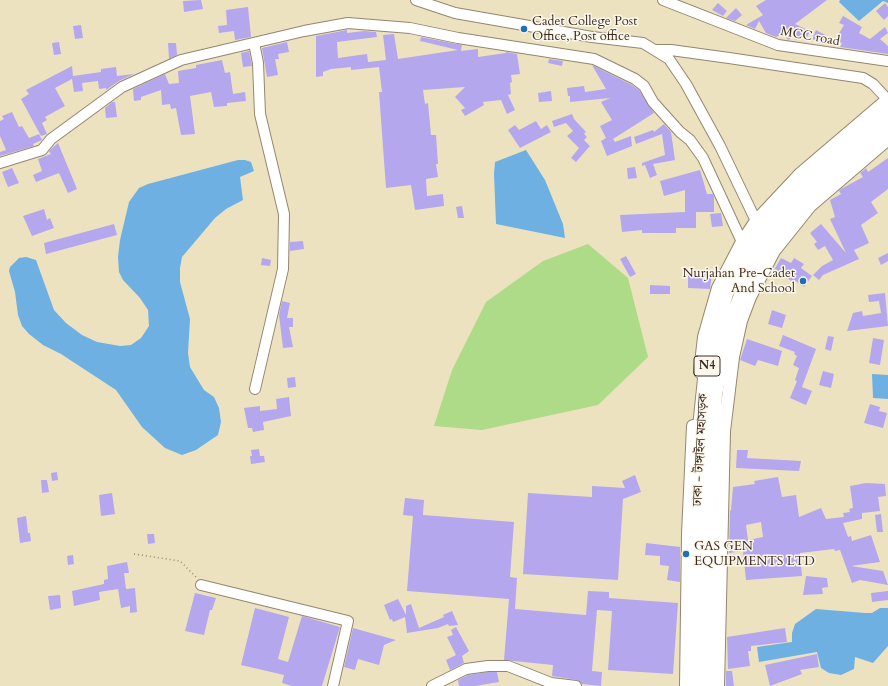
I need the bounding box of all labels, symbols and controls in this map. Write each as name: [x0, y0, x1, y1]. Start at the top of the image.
place label: Cadet College Post Office, Post office: [532, 14, 637, 45]
marker: Cadet College Post Office, Post office: [519, 24, 529, 34]
street label: MCC road: [779, 24, 841, 50]
place label: Nurjahan Pre-Cadet And School: [683, 266, 795, 297]
marker: Nurjahan Pre-Cadet And School: [798, 276, 808, 286]
road number: N4: [694, 356, 720, 376]
street label: ঢাকা - টাঙ্গাইল মহাসড়ক: [690, 393, 712, 507]
place label: GAS GEN EQUIPMENTS LTD: [694, 539, 815, 570]
marker: GAS GEN EQUIPMENTS LTD: [681, 549, 691, 559]

